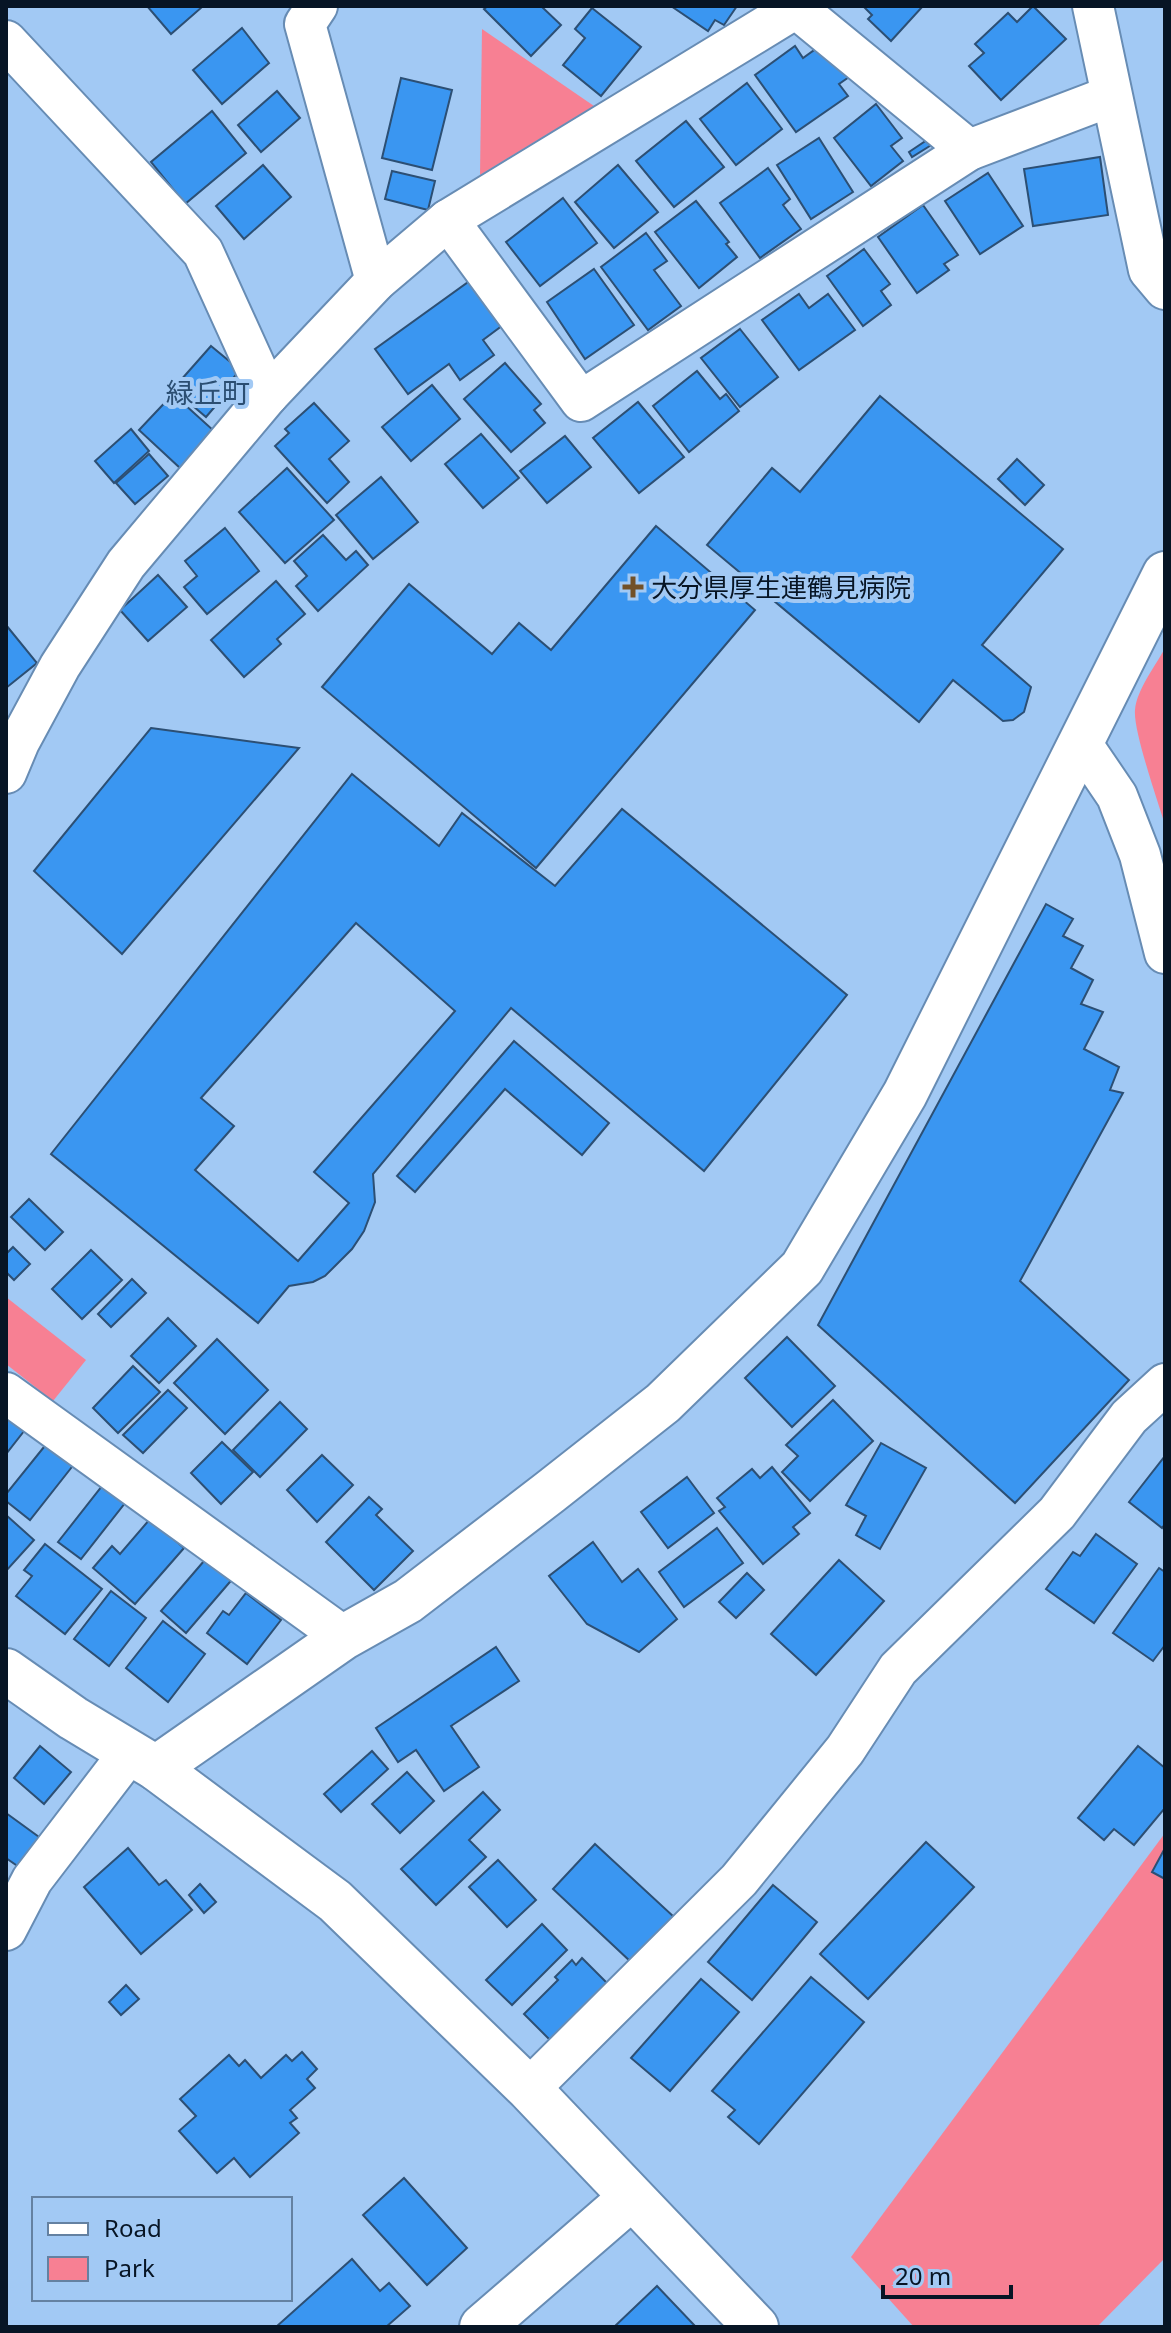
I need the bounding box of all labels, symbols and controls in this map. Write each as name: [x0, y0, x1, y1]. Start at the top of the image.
district label: 緑丘町: [166, 373, 250, 411]
place label: 大分県厚生連鶴見病院: [651, 569, 911, 605]
marker: 大分県厚生連鶴見病院: [622, 576, 644, 598]
legend: [32, 2197, 292, 2301]
text: Road: [104, 2211, 162, 2244]
scale bar: [883, 2249, 1011, 2299]
text: Park: [104, 2251, 155, 2284]
text: 20 m: [895, 2259, 951, 2292]

